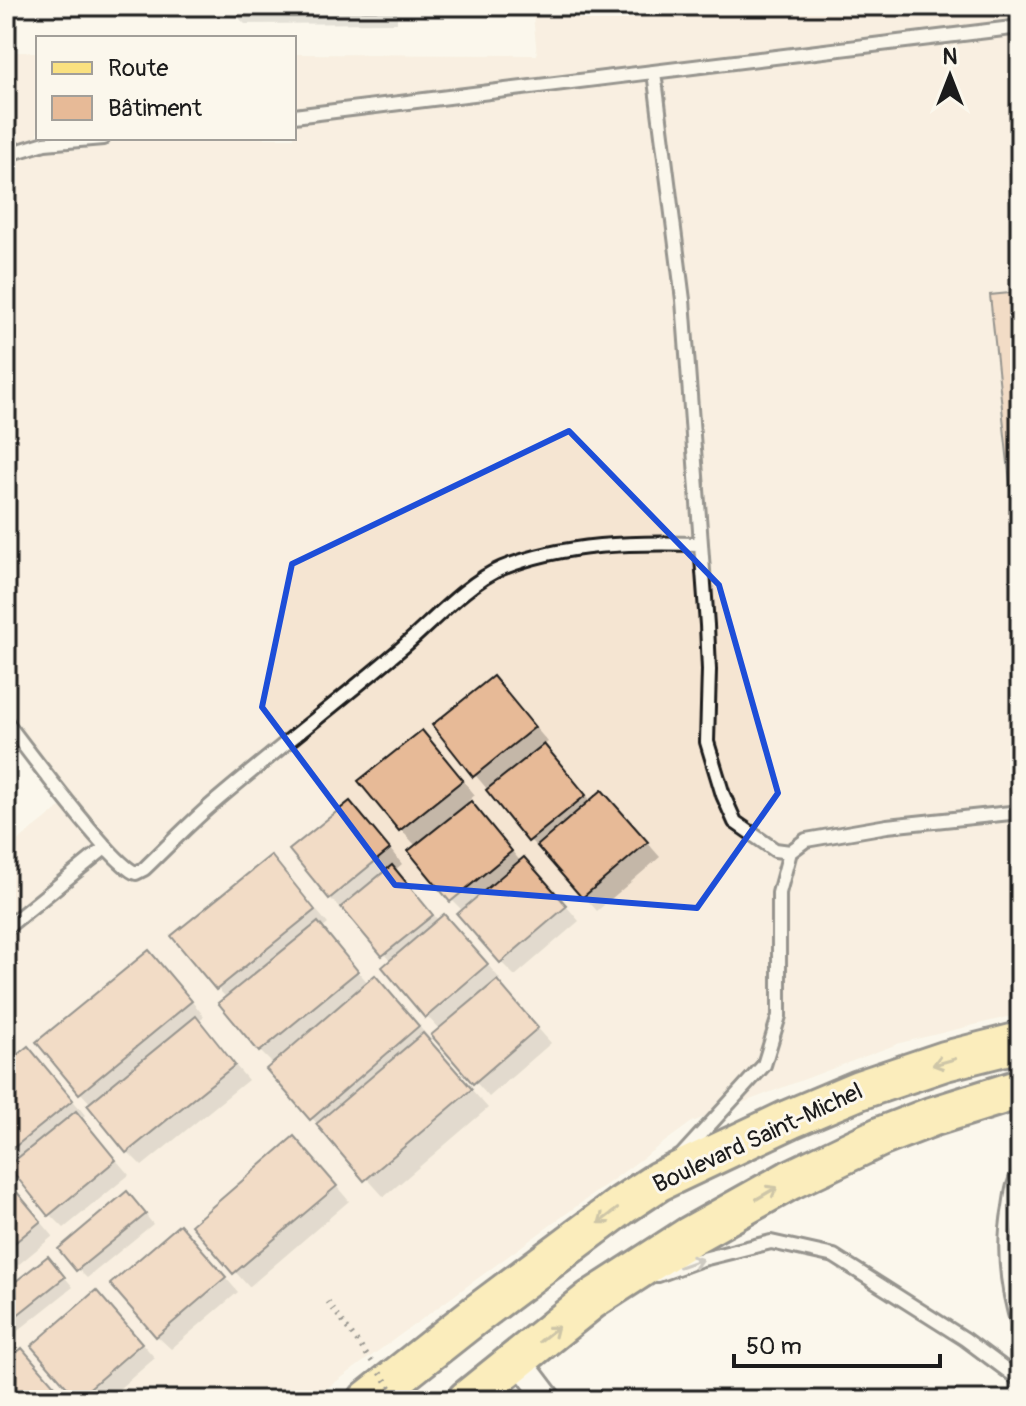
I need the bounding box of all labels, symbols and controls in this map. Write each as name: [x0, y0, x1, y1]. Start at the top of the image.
legend: [36, 36, 296, 140]
north arrow: [910, 36, 990, 116]
text: N: [943, 43, 958, 71]
text: Route: [108, 54, 169, 83]
text: Bâtiment: [108, 94, 202, 123]
one-way arrow: [932, 1055, 958, 1070]
street label: Boulevard Saint-Michel: [649, 1077, 867, 1199]
one-way arrow: [755, 1185, 779, 1200]
one-way arrow: [598, 1208, 619, 1225]
one-way arrow: [678, 1255, 703, 1270]
scale bar: [734, 1318, 940, 1368]
one-way arrow: [539, 1325, 560, 1343]
text: 50 m: [746, 1332, 802, 1361]

